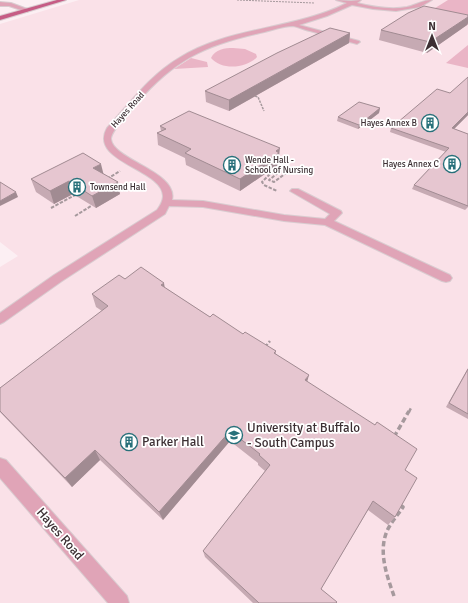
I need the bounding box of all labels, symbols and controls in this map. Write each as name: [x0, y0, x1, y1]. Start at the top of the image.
north arrow: [412, 16, 452, 56]
text: N: [428, 20, 436, 33]
street label: Hayes Road: [109, 90, 147, 130]
building icon: Hayes Annex B: [420, 113, 440, 133]
place label: Hayes Annex B: [361, 118, 417, 129]
building icon: Hayes Annex C: [442, 154, 462, 174]
building icon: Wende Hall - School of Nursing: [222, 155, 242, 175]
place label: Wende Hall - School of Nursing: [245, 155, 313, 176]
place label: Hayes Annex C: [383, 159, 440, 170]
building icon: Townsend Hall: [67, 177, 87, 197]
place label: Townsend Hall: [90, 182, 146, 193]
place label: University at Buffalo - South Campus: [247, 420, 360, 451]
school or university icon: University at Buffalo - South Campus: [224, 425, 244, 445]
building icon: Parker Hall: [119, 432, 139, 452]
place label: Parker Hall: [142, 434, 204, 450]
street label: Hayes Road: [33, 505, 87, 563]

